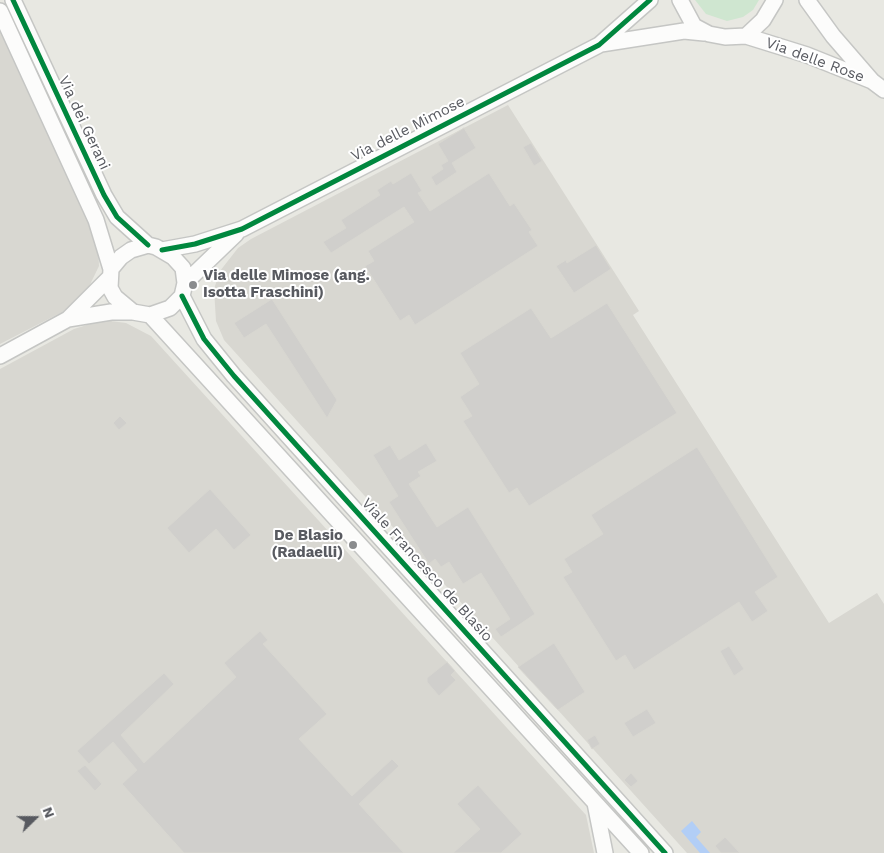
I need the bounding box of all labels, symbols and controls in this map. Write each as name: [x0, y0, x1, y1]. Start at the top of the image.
street label: Via delle Rose: [763, 34, 867, 86]
street label: Via dei Gerani: [54, 73, 114, 173]
street label: Via delle Mimose: [348, 93, 468, 165]
place label: Via delle Mimose (ang. Isotta Fraschini): [203, 267, 370, 302]
marker: Via delle Mimose (ang. Isotta Fraschini): [187, 279, 199, 291]
street label: Viale Francesco de Blasio: [358, 494, 496, 646]
place label: De Blasio (Radaelli): [271, 527, 343, 562]
marker: De Blasio (Radaelli): [347, 539, 359, 551]
north arrow: [10, 793, 60, 843]
text: N: [40, 805, 58, 820]

